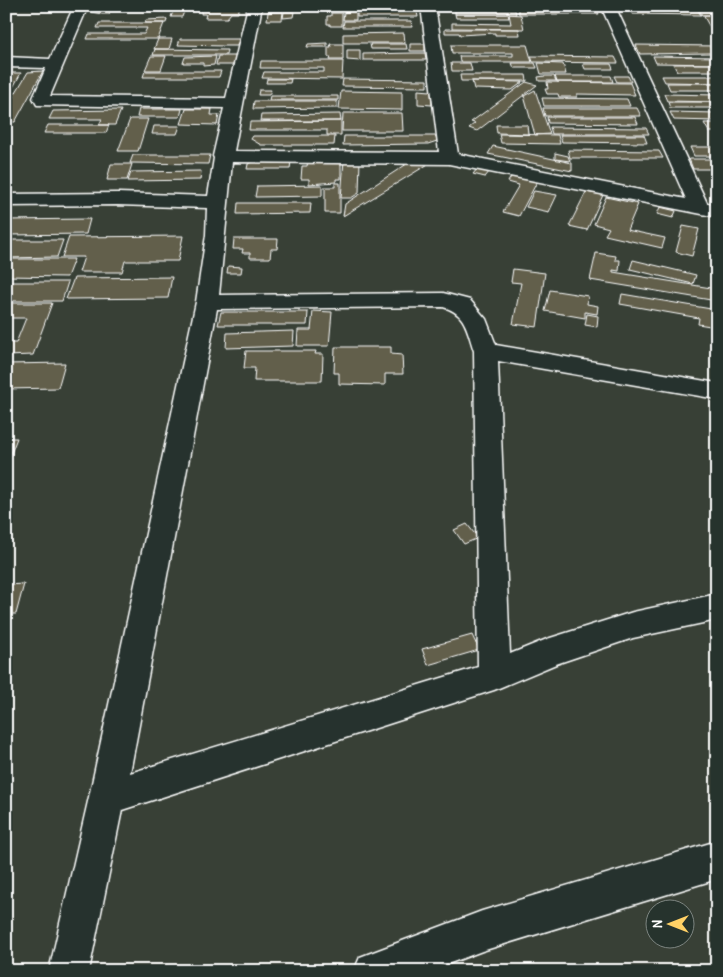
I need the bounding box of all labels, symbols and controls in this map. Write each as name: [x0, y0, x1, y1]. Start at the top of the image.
north arrow: [646, 900, 696, 950]
text: N: [647, 920, 666, 928]

